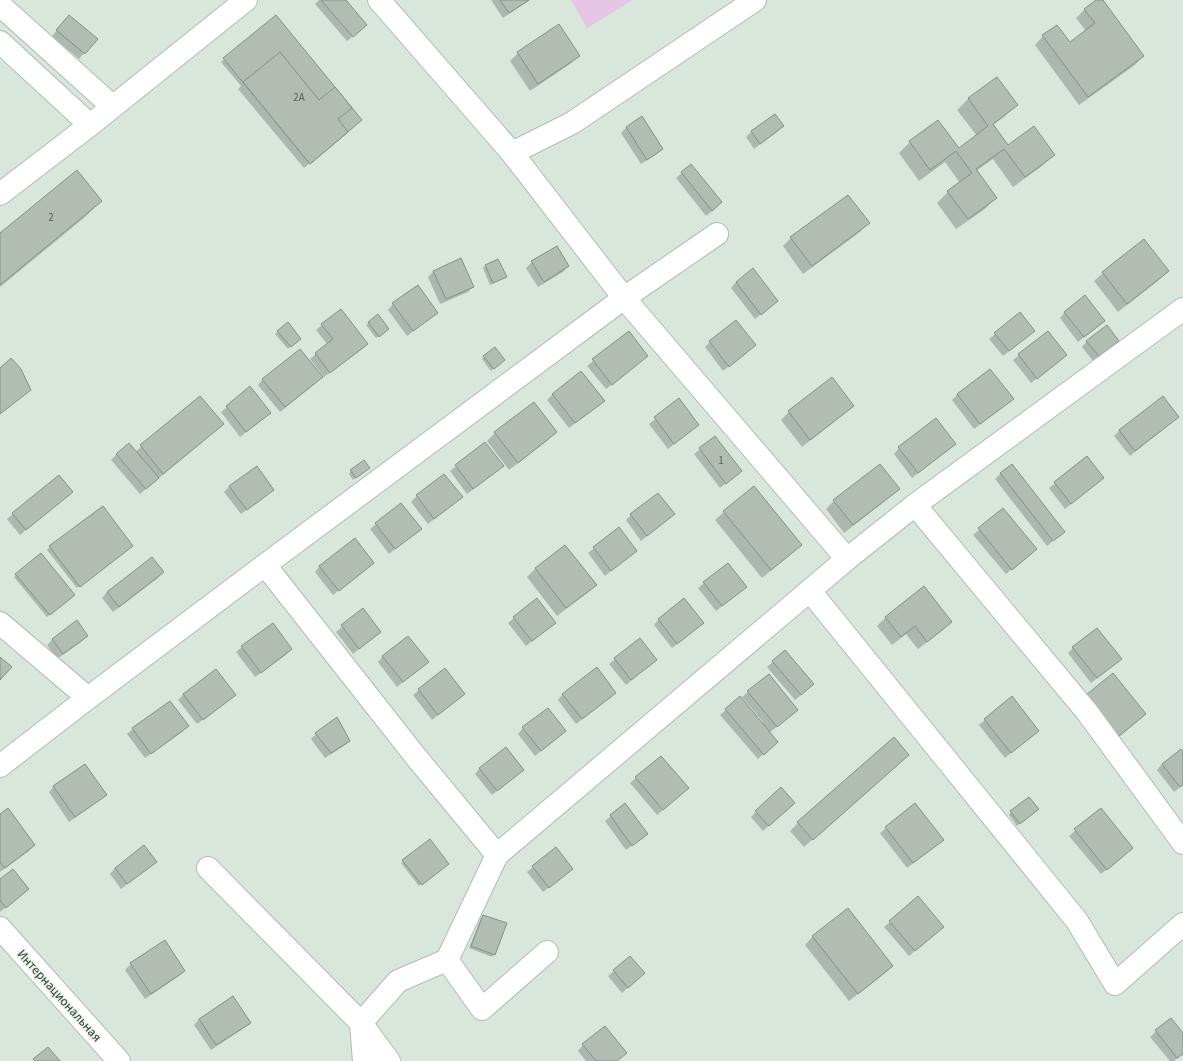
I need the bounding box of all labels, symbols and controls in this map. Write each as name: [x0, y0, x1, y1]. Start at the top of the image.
house number: 2А: [293, 90, 305, 105]
house number: 2: [48, 210, 54, 225]
house number: 1: [718, 453, 724, 468]
street label: Интернациональная: [13, 946, 106, 1046]

